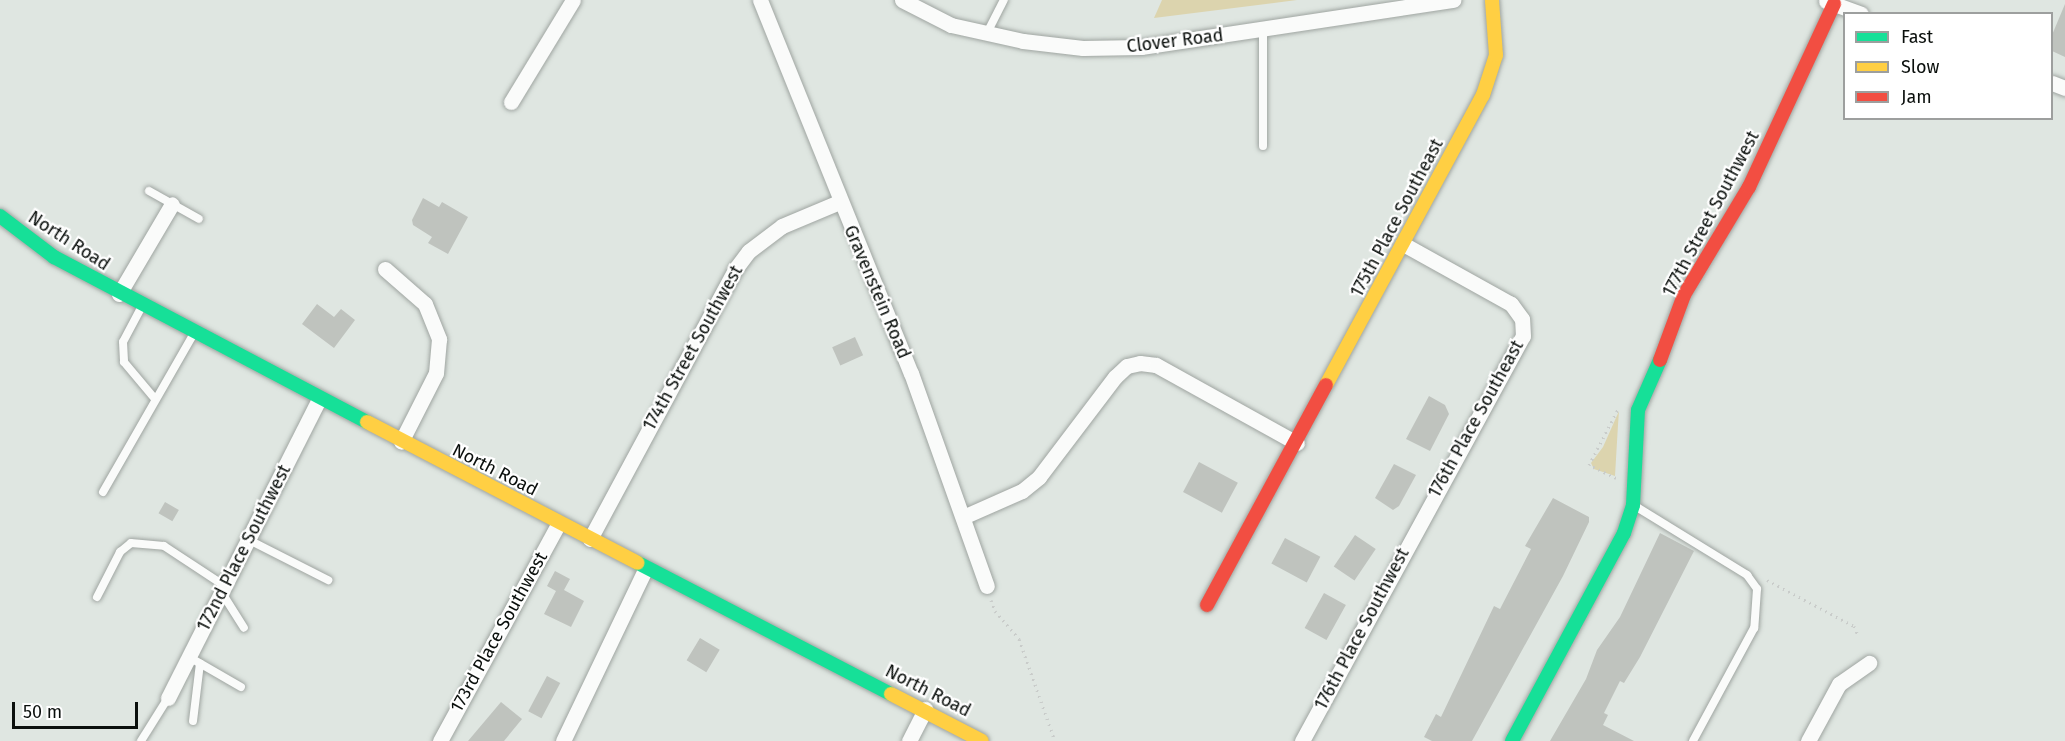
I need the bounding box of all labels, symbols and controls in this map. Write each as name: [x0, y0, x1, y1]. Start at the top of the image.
legend: [1843, 12, 2053, 120]
street label: Clover Road: [1125, 24, 1225, 58]
text: Fast: [1901, 26, 1933, 48]
text: Slow: [1901, 56, 1939, 78]
text: Jam: [1901, 86, 1932, 108]
street label: 177th Street Southwest: [1658, 127, 1764, 301]
street label: 175th Place Southeast: [1346, 135, 1448, 301]
street label: North Road: [24, 207, 114, 275]
street label: Gravenstein Road: [839, 222, 915, 362]
street label: 174th Street Southwest: [639, 262, 747, 434]
street label: 176th Place Southeast: [1424, 336, 1528, 502]
street label: North Road: [449, 439, 541, 501]
street label: 172nd Place Southwest: [193, 461, 295, 635]
street label: 176th Place Southwest: [1310, 544, 1414, 714]
street label: 173rd Place Southwest: [446, 548, 552, 716]
street label: North Road: [882, 660, 974, 722]
scale bar: [15, 690, 141, 728]
text: 50 m: [23, 701, 62, 723]

